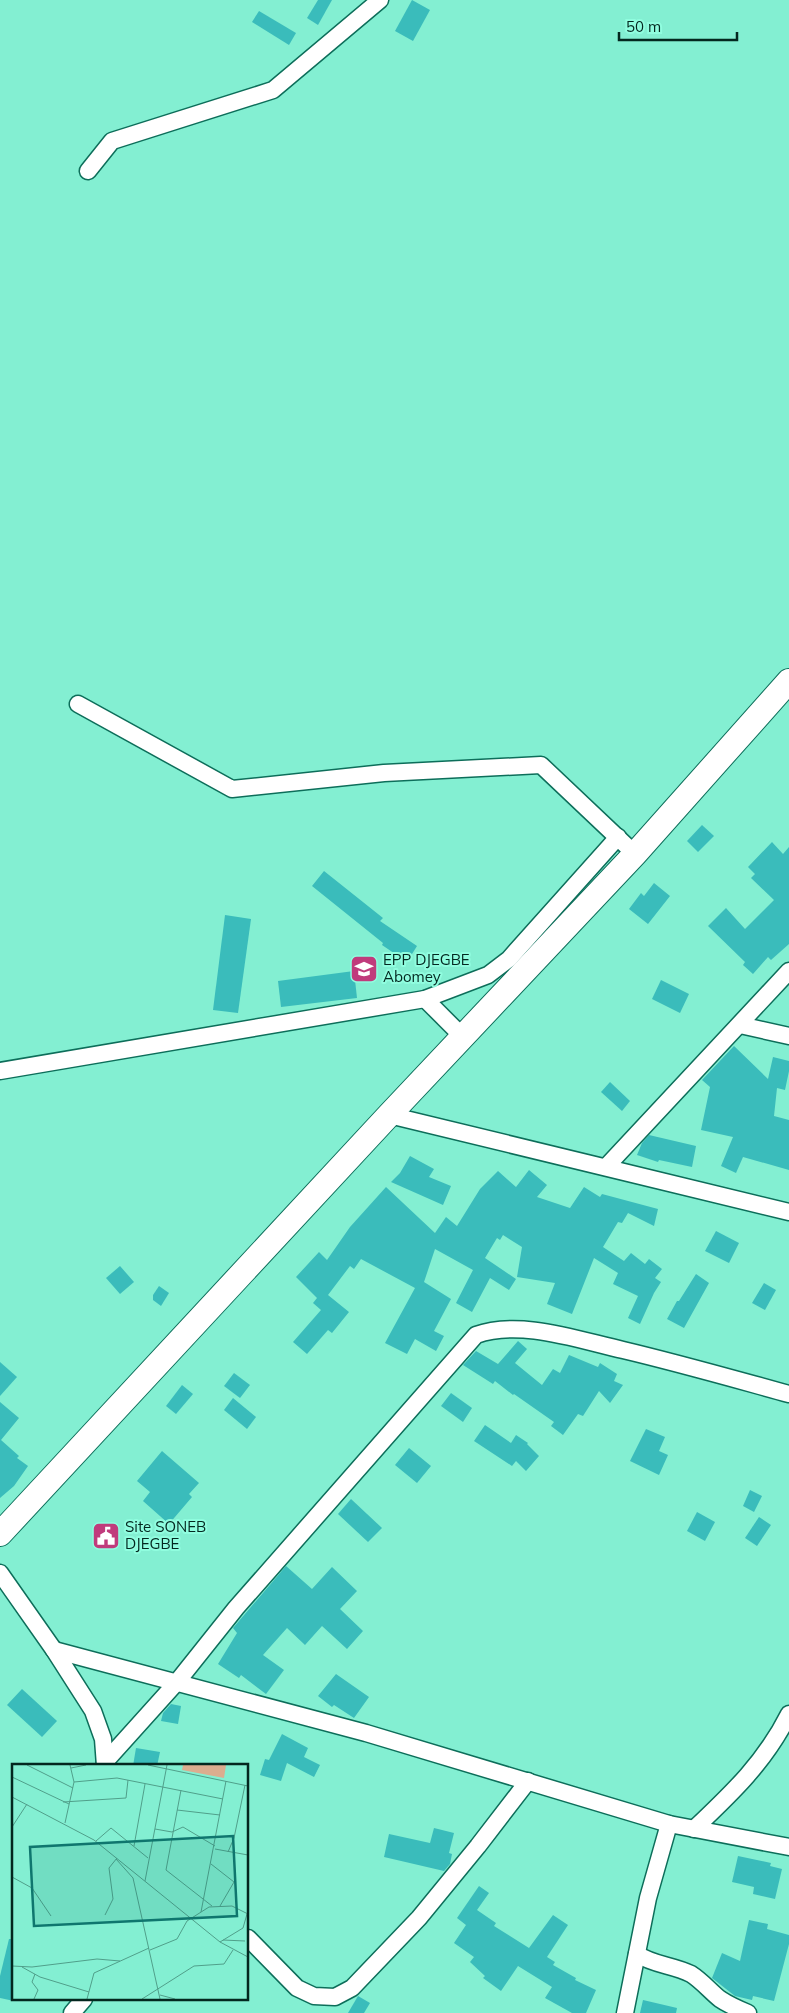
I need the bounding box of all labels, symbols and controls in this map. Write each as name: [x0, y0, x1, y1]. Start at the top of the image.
scale bar: [619, 10, 736, 42]
text: 50 m: [626, 17, 661, 36]
place label: EPP DJEGBE Abomey: [383, 950, 470, 986]
school or university icon: EPP DJEGBE Abomey: [349, 954, 379, 984]
place label: Site SONEB DJEGBE: [125, 1517, 206, 1553]
public building icon: Site SONEB DJEGBE: [91, 1521, 121, 1551]
inset map: [12, 1764, 249, 2000]

